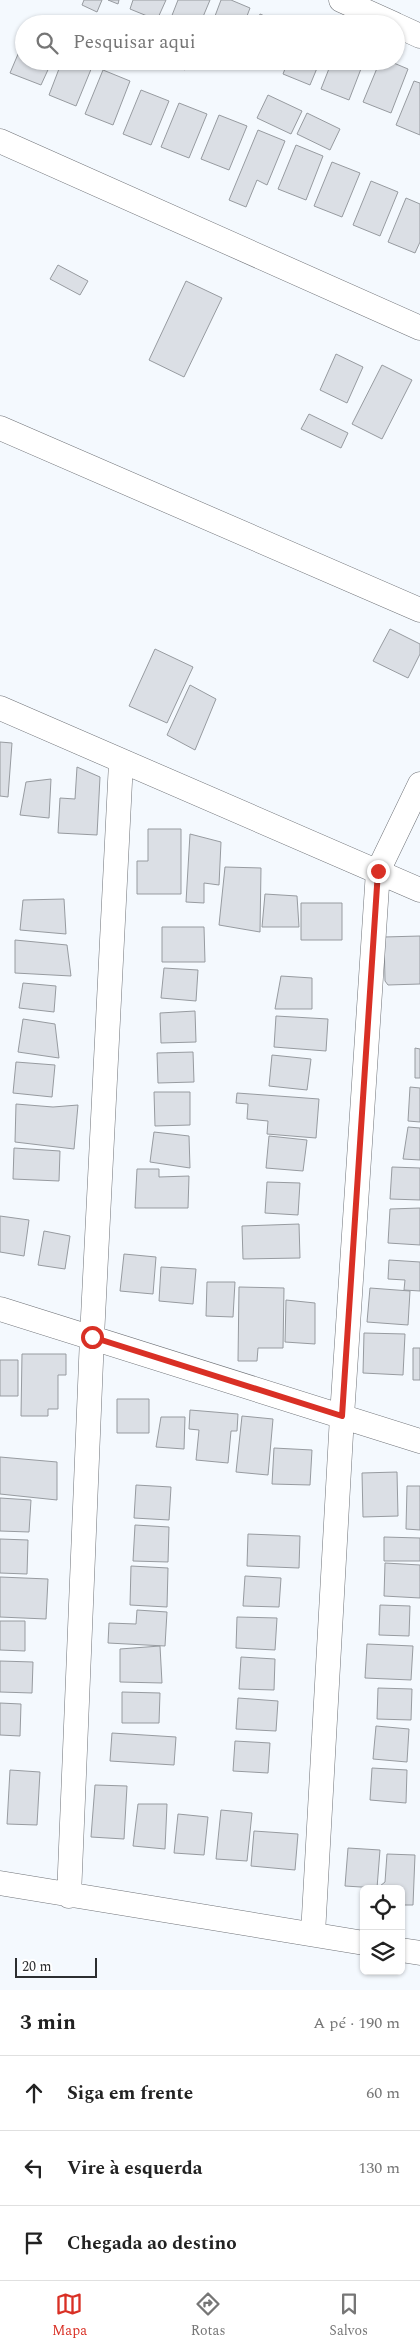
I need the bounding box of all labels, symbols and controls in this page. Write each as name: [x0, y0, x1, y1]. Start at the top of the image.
search box: [15, 15, 405, 70]
text: Pesquisar aqui: [73, 28, 196, 57]
icon: search: [33, 29, 61, 57]
route end: [367, 860, 390, 883]
route start: [81, 1326, 104, 1349]
map controls: [360, 1885, 405, 1975]
button: locate: [360, 1885, 405, 1930]
button: layers: [360, 1930, 405, 1975]
scale bar: [15, 1955, 98, 1978]
text: 20 m: [22, 1956, 52, 1977]
text: 3 min: [20, 2007, 76, 2039]
text: A pé · 190 m: [313, 2011, 400, 2035]
icon: ahead: [20, 2079, 48, 2107]
text: Siga em frente: [67, 2079, 193, 2108]
text: 60 m: [366, 2081, 400, 2105]
icon: left: [20, 2154, 48, 2182]
text: Vire à esquerda: [67, 2154, 203, 2183]
text: 130 m: [358, 2156, 400, 2180]
icon: arrive: [20, 2229, 48, 2257]
text: Chegada ao destino: [67, 2229, 237, 2258]
tab: Mapa: [52, 2290, 87, 2341]
tab: Rotas: [191, 2290, 225, 2341]
tab: Salvos: [329, 2290, 368, 2341]

